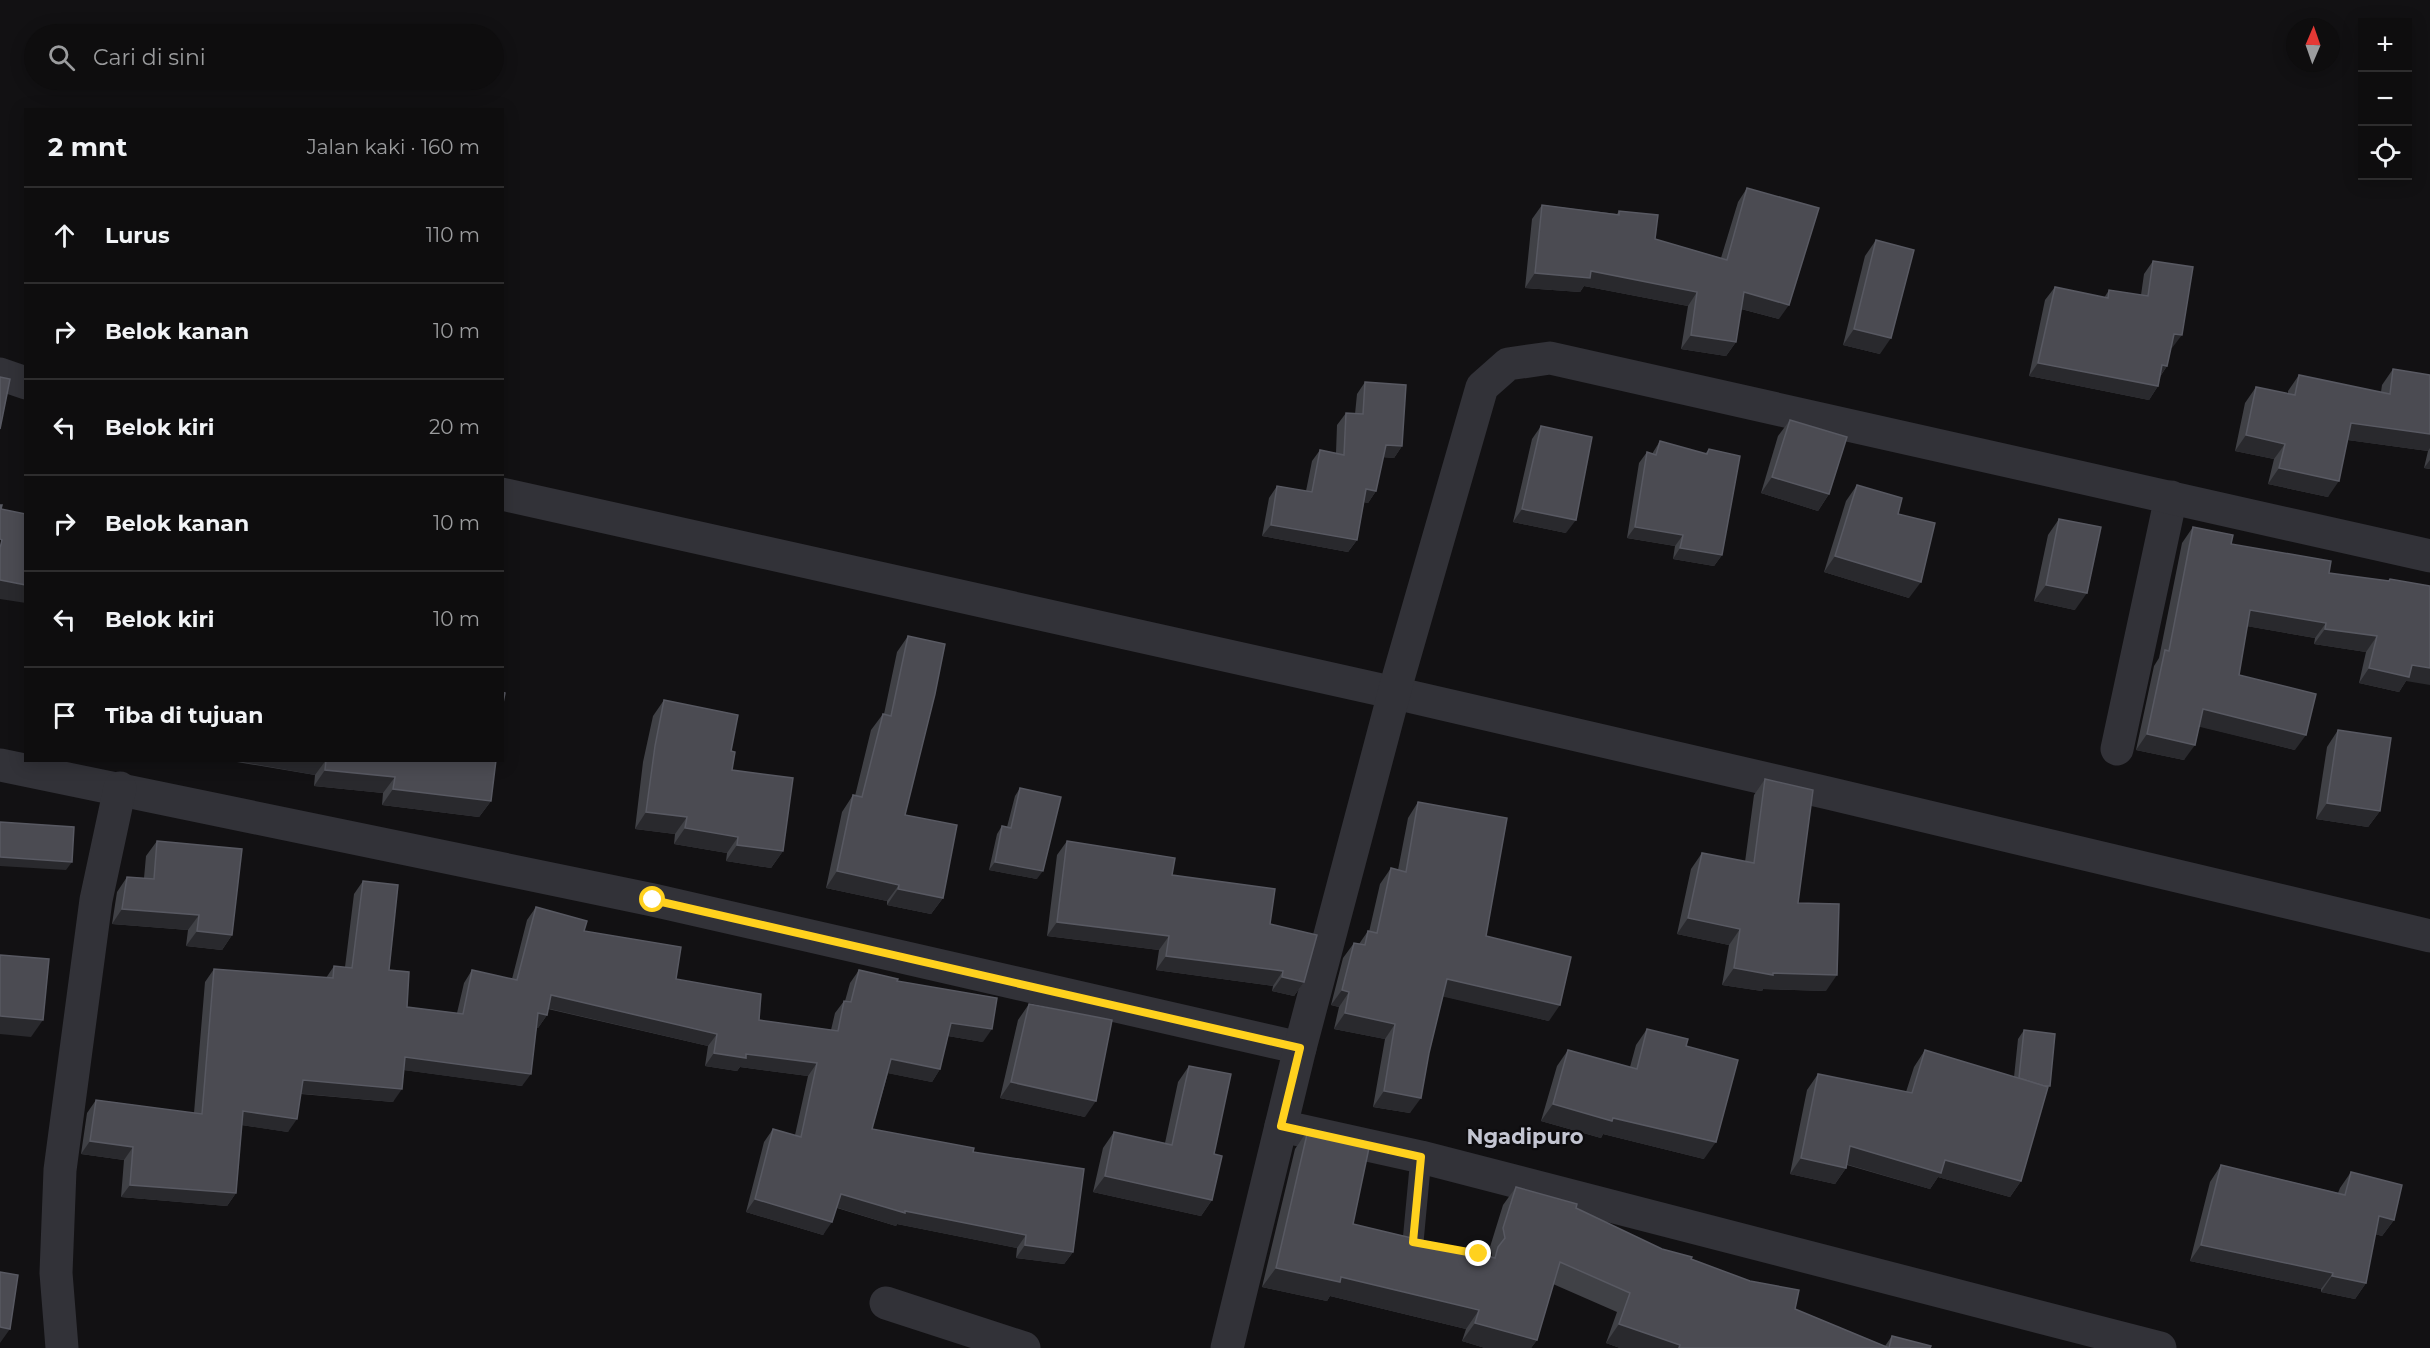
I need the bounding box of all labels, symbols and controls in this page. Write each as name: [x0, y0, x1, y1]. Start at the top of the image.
north arrow: [2286, 18, 2340, 72]
map controls: [2358, 18, 2412, 180]
button: +: [2358, 18, 2412, 72]
search box: [24, 24, 504, 90]
icon: search: [45, 41, 78, 74]
text: Cari di sini: [93, 44, 206, 71]
button: −: [2358, 72, 2412, 126]
button: locate: [2358, 126, 2412, 180]
text: 2 mnt: [48, 131, 127, 163]
text: Jalan kaki · 160 m: [307, 135, 480, 159]
icon: ahead: [48, 219, 81, 252]
text: Lurus: [105, 222, 170, 249]
text: 110 m: [426, 223, 480, 247]
icon: right: [48, 315, 81, 348]
text: Belok kanan: [105, 318, 249, 345]
text: 10 m: [433, 319, 480, 343]
icon: left: [48, 411, 81, 444]
text: Belok kiri: [105, 414, 214, 441]
text: 20 m: [429, 415, 480, 439]
icon: right: [48, 507, 81, 540]
text: Belok kanan: [105, 510, 249, 537]
text: 10 m: [433, 511, 480, 535]
icon: left: [48, 603, 81, 636]
text: Belok kiri: [105, 606, 214, 633]
text: 10 m: [433, 607, 480, 631]
icon: arrive: [48, 699, 81, 732]
text: Tiba di tujuan: [105, 702, 263, 729]
route start: [639, 886, 665, 912]
district label: Ngadipuro: [1466, 1124, 1584, 1149]
route end: [1465, 1240, 1491, 1266]

